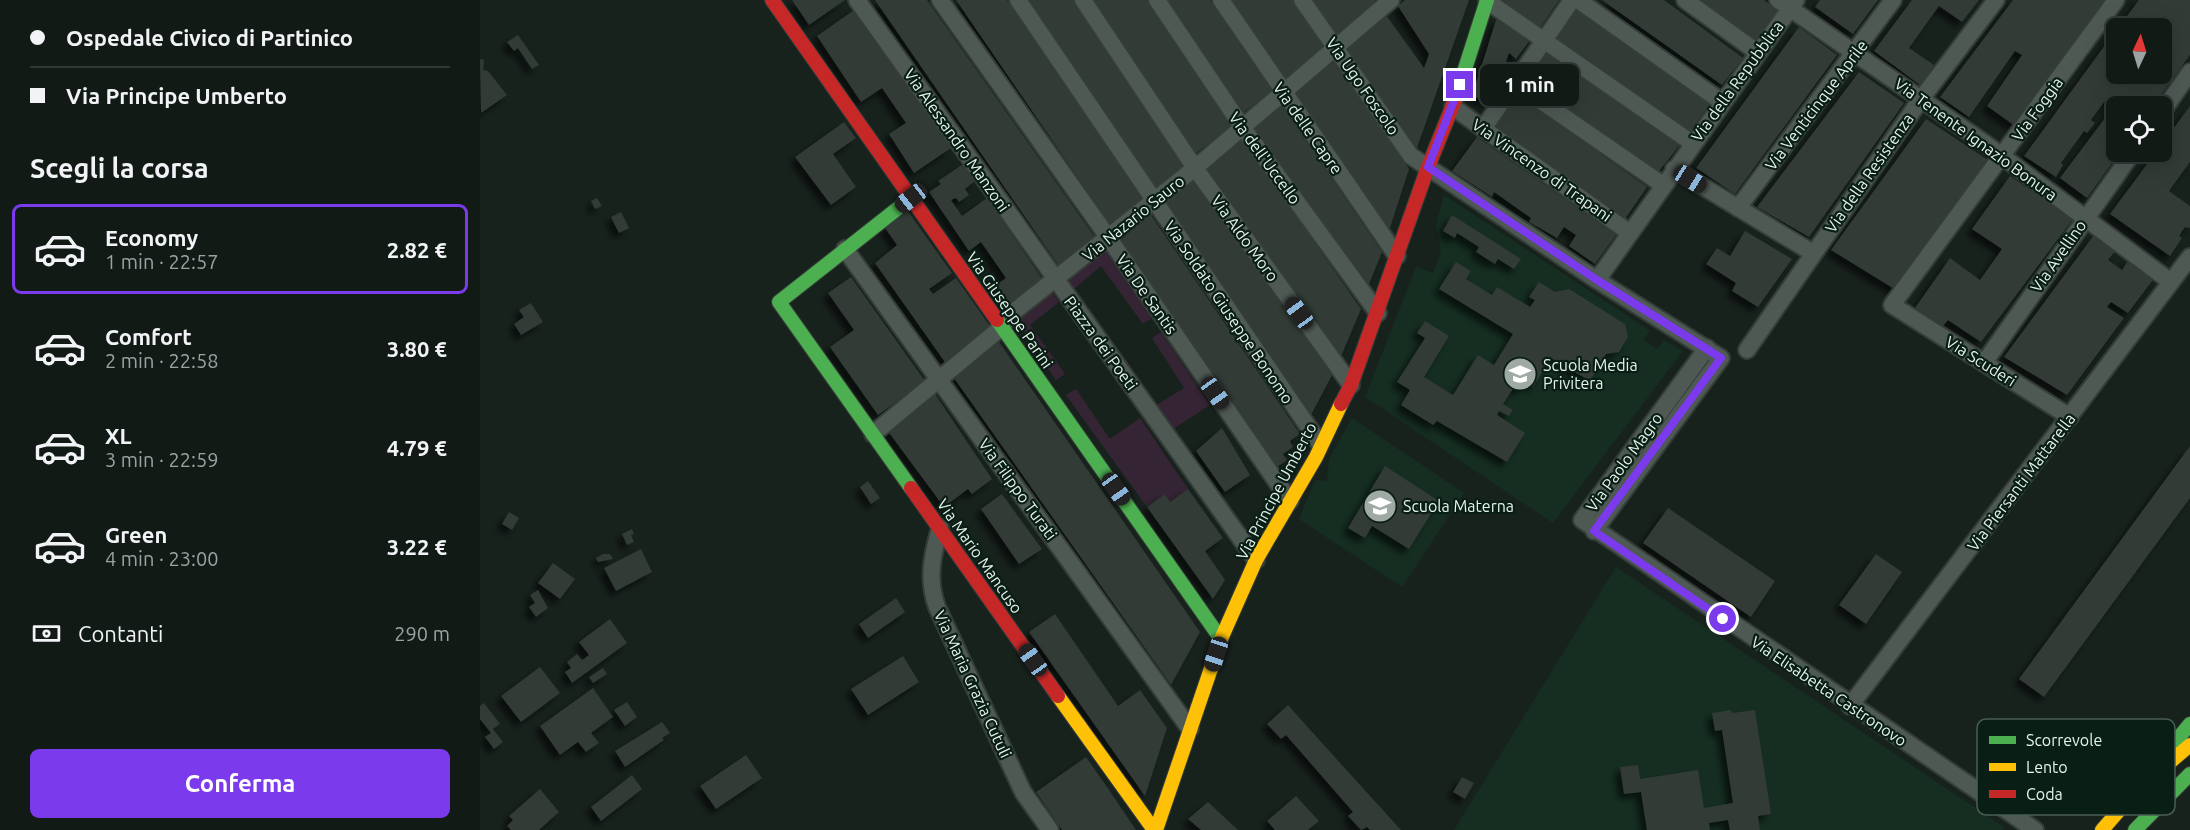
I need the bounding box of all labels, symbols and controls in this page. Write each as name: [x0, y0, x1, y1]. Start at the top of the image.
street label: Via della Repubblica: [1687, 17, 1787, 145]
north arrow: [2106, 18, 2172, 84]
map controls: [2106, 18, 2172, 162]
text: Ospedale Civico di Partinico: [66, 25, 353, 50]
street label: Via Ugo Foscolo: [1323, 34, 1403, 138]
street label: Via Venticinque Aprile: [1761, 36, 1871, 174]
callout: 1 min: [1481, 64, 1580, 106]
street label: Via Alessandro Manzoni: [901, 65, 1013, 215]
route end: [1446, 71, 1473, 98]
text: 1 min: [1504, 73, 1555, 96]
street label: Via Foggia: [2008, 73, 2066, 145]
street label: Via Tenente Ignazio Bonura: [1891, 74, 2061, 204]
street label: Via delle Capre: [1270, 79, 1346, 177]
text: Via Principe Umberto: [66, 83, 287, 108]
button: locate: [2106, 96, 2172, 162]
street label: Via dell'Uccello: [1226, 109, 1304, 207]
street label: Via della Resistenza: [1821, 110, 1917, 236]
street label: Via Vincenzo di Trapani: [1469, 115, 1615, 225]
text: Scegli la corsa: [30, 153, 209, 183]
car: [1670, 162, 1710, 196]
street label: Via Nazario Sauro: [1078, 171, 1188, 265]
car: [891, 180, 931, 216]
street label: Via Aldo Moro: [1208, 191, 1282, 285]
street label: Via Avellino: [2027, 216, 2089, 296]
street label: Via Soldato Giuseppe Bonomo: [1161, 217, 1297, 407]
icon: car: [33, 222, 87, 276]
text: Economy: [105, 225, 198, 250]
text: 2.82 €: [387, 237, 447, 262]
street label: Via Giuseppe Parini: [963, 248, 1057, 372]
text: 1 min · 22:57: [105, 250, 219, 273]
street label: Via De Santis: [1113, 251, 1181, 337]
street label: Piazza dei Poeti: [1061, 292, 1141, 394]
car: [1281, 293, 1317, 333]
icon: car: [33, 321, 87, 375]
text: Comfort: [105, 324, 192, 349]
street label: Via Scuderi: [1942, 332, 2020, 390]
text: 3.80 €: [387, 336, 447, 361]
text: 2 min · 22:58: [105, 349, 219, 372]
school or university icon: Scuola Media Privitera: [1502, 356, 1538, 392]
place label: Scuola Media Privitera: [1543, 356, 1638, 392]
car: [1197, 373, 1233, 413]
street label: Via Paolo Magro: [1582, 409, 1666, 515]
street label: Via Piersanti Mattarella: [1963, 410, 2079, 554]
street label: Via Principe Umberto: [1232, 419, 1320, 563]
icon: car: [33, 420, 87, 474]
text: XL: [105, 423, 132, 448]
text: 4.79 €: [387, 435, 447, 460]
street label: Via Filippo Turati: [975, 435, 1061, 543]
text: 3 min · 22:59: [105, 448, 219, 471]
car: [1098, 469, 1134, 509]
school or university icon: Scuola Materna: [1362, 488, 1398, 524]
street label: Via Mario Mancuso: [934, 495, 1026, 617]
place label: Scuola Materna: [1403, 497, 1514, 515]
icon: car: [33, 519, 87, 573]
text: Green: [105, 522, 167, 547]
text: 3.22 €: [387, 534, 447, 559]
text: 4 min · 23:00: [105, 547, 219, 570]
route start: [1709, 605, 1736, 632]
street label: Via Maria Grazia Cutuli: [931, 607, 1015, 761]
icon: cash: [30, 617, 63, 650]
text: Contanti: [78, 621, 163, 646]
text: 290 m: [394, 622, 450, 645]
street label: Via Elisabetta Castronovo: [1748, 632, 1910, 750]
car: [1202, 634, 1230, 674]
car: [1015, 640, 1051, 680]
legend: [1977, 719, 2175, 815]
text: Scorrevole: [2026, 731, 2102, 749]
button: Conferma: [30, 749, 450, 818]
text: Lento: [2026, 758, 2068, 776]
text: Coda: [2026, 785, 2063, 803]

